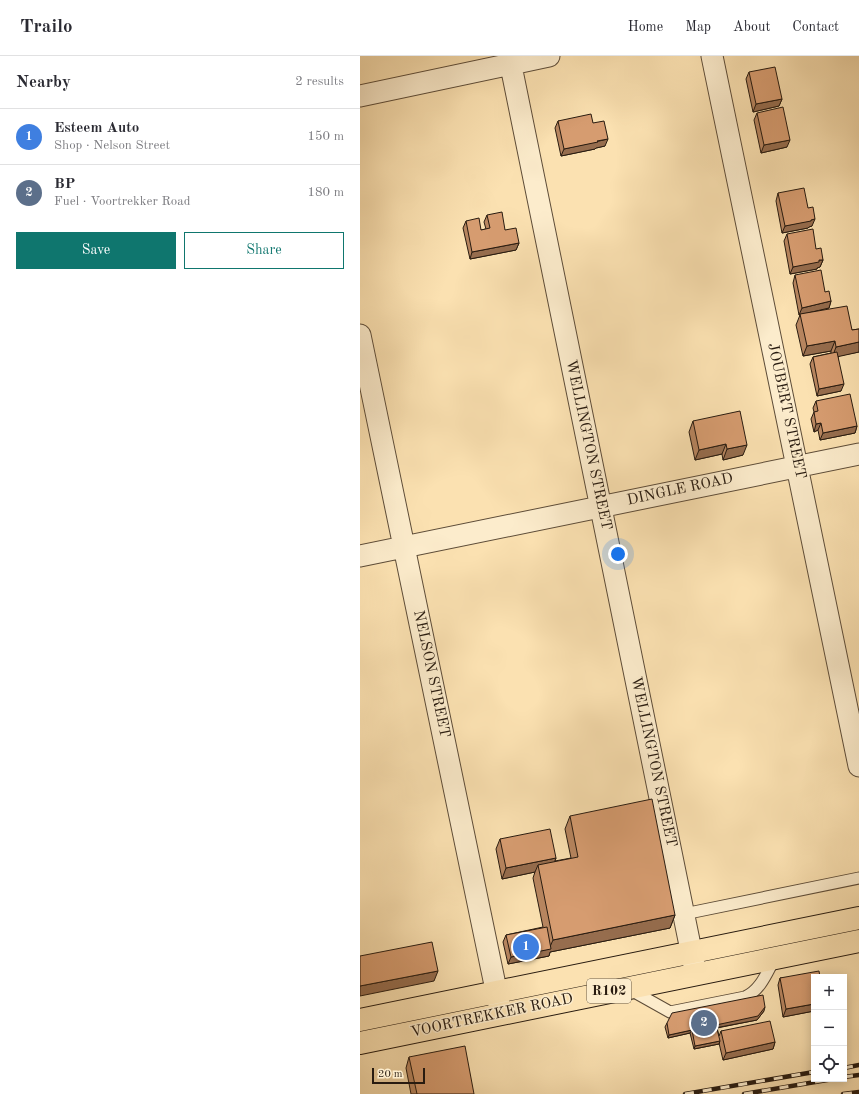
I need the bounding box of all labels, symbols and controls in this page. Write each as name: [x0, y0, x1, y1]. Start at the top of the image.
text: Trailo: [20, 18, 73, 37]
text: Home: [628, 20, 663, 34]
text: Map: [685, 20, 711, 34]
text: About: [733, 20, 770, 34]
text: Contact: [792, 20, 839, 34]
text: Nearby: [16, 74, 71, 91]
text: 2 results: [295, 75, 344, 88]
text: Esteem Auto: [54, 121, 139, 136]
text: 1: [25, 130, 33, 143]
text: 150 m: [307, 130, 344, 143]
text: Shop · Nelson Street: [54, 139, 170, 152]
text: BP: [54, 177, 75, 192]
text: 2: [25, 186, 33, 199]
text: 180 m: [307, 186, 344, 199]
text: Fuel · Voortrekker Road: [54, 195, 190, 208]
button: Save: [16, 232, 176, 269]
button: Share: [184, 232, 344, 269]
street label: JOUBERT STREET: [764, 342, 808, 480]
street label: WELLINGTON STREET: [563, 358, 613, 532]
street label: DINGLE ROAD: [626, 471, 734, 509]
your location: [608, 544, 628, 564]
street label: NELSON STREET: [410, 609, 452, 739]
street label: WELLINGTON STREET: [628, 675, 678, 849]
pin: 1: [513, 932, 539, 962]
map controls: [811, 974, 847, 1082]
button: +: [811, 974, 847, 1010]
road number: R102: [587, 979, 631, 1003]
street label: VOORTREKKER ROAD: [409, 991, 575, 1041]
pin: 2: [691, 1008, 717, 1038]
button: −: [811, 1010, 847, 1046]
button: locate: [811, 1046, 847, 1082]
scale bar: [372, 1066, 425, 1085]
text: 20 m: [378, 1069, 403, 1080]

